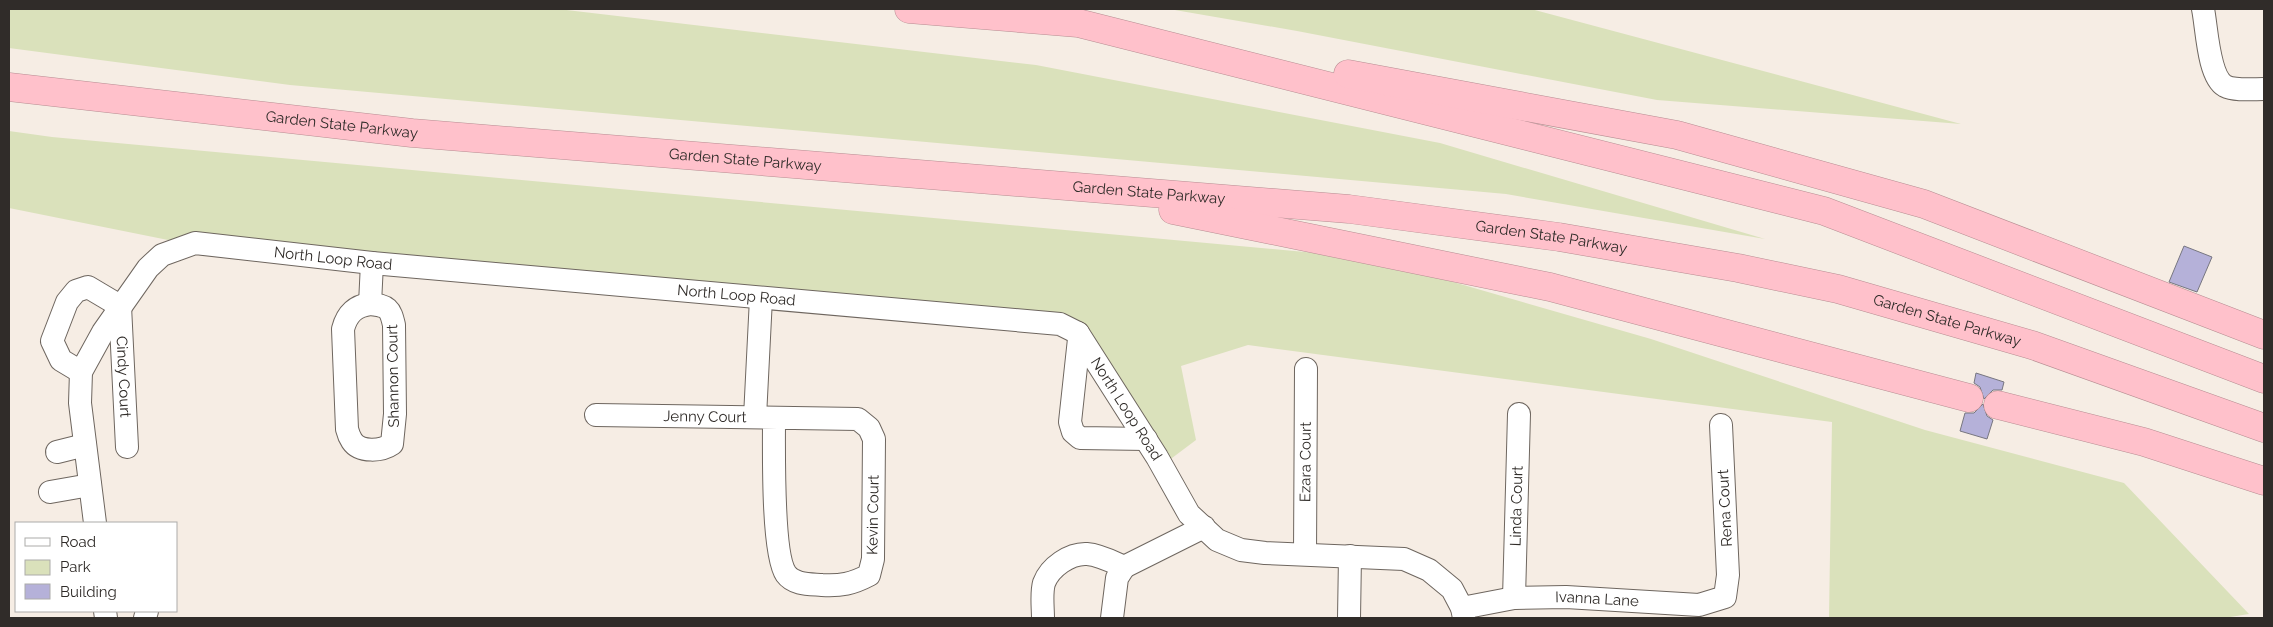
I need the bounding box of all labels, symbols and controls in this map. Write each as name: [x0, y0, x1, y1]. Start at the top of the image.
street label: Garden State Parkway: [265, 107, 419, 142]
street label: Garden State Parkway: [668, 145, 822, 175]
street label: Garden State Parkway: [1072, 178, 1226, 208]
street label: Garden State Parkway: [1474, 217, 1629, 258]
street label: North Loop Road: [273, 243, 393, 274]
street label: North Loop Road: [676, 281, 796, 310]
street label: Garden State Parkway: [1871, 291, 2023, 350]
street label: Shannon Court: [383, 324, 403, 428]
street label: Cindy Court: [112, 335, 135, 418]
street label: North Loop Road: [1087, 354, 1166, 464]
street label: Jenny Court: [663, 407, 747, 426]
street label: Ezara Court: [1296, 422, 1315, 502]
street label: Linda Court: [1506, 466, 1527, 547]
street label: Rena Court: [1714, 469, 1736, 547]
street label: Kevin Court: [863, 475, 883, 555]
legend: [15, 522, 178, 612]
text: Road: [60, 533, 96, 551]
text: Park: [60, 558, 91, 576]
text: Building: [60, 583, 117, 601]
street label: Ivanna Lane: [1555, 588, 1640, 610]

